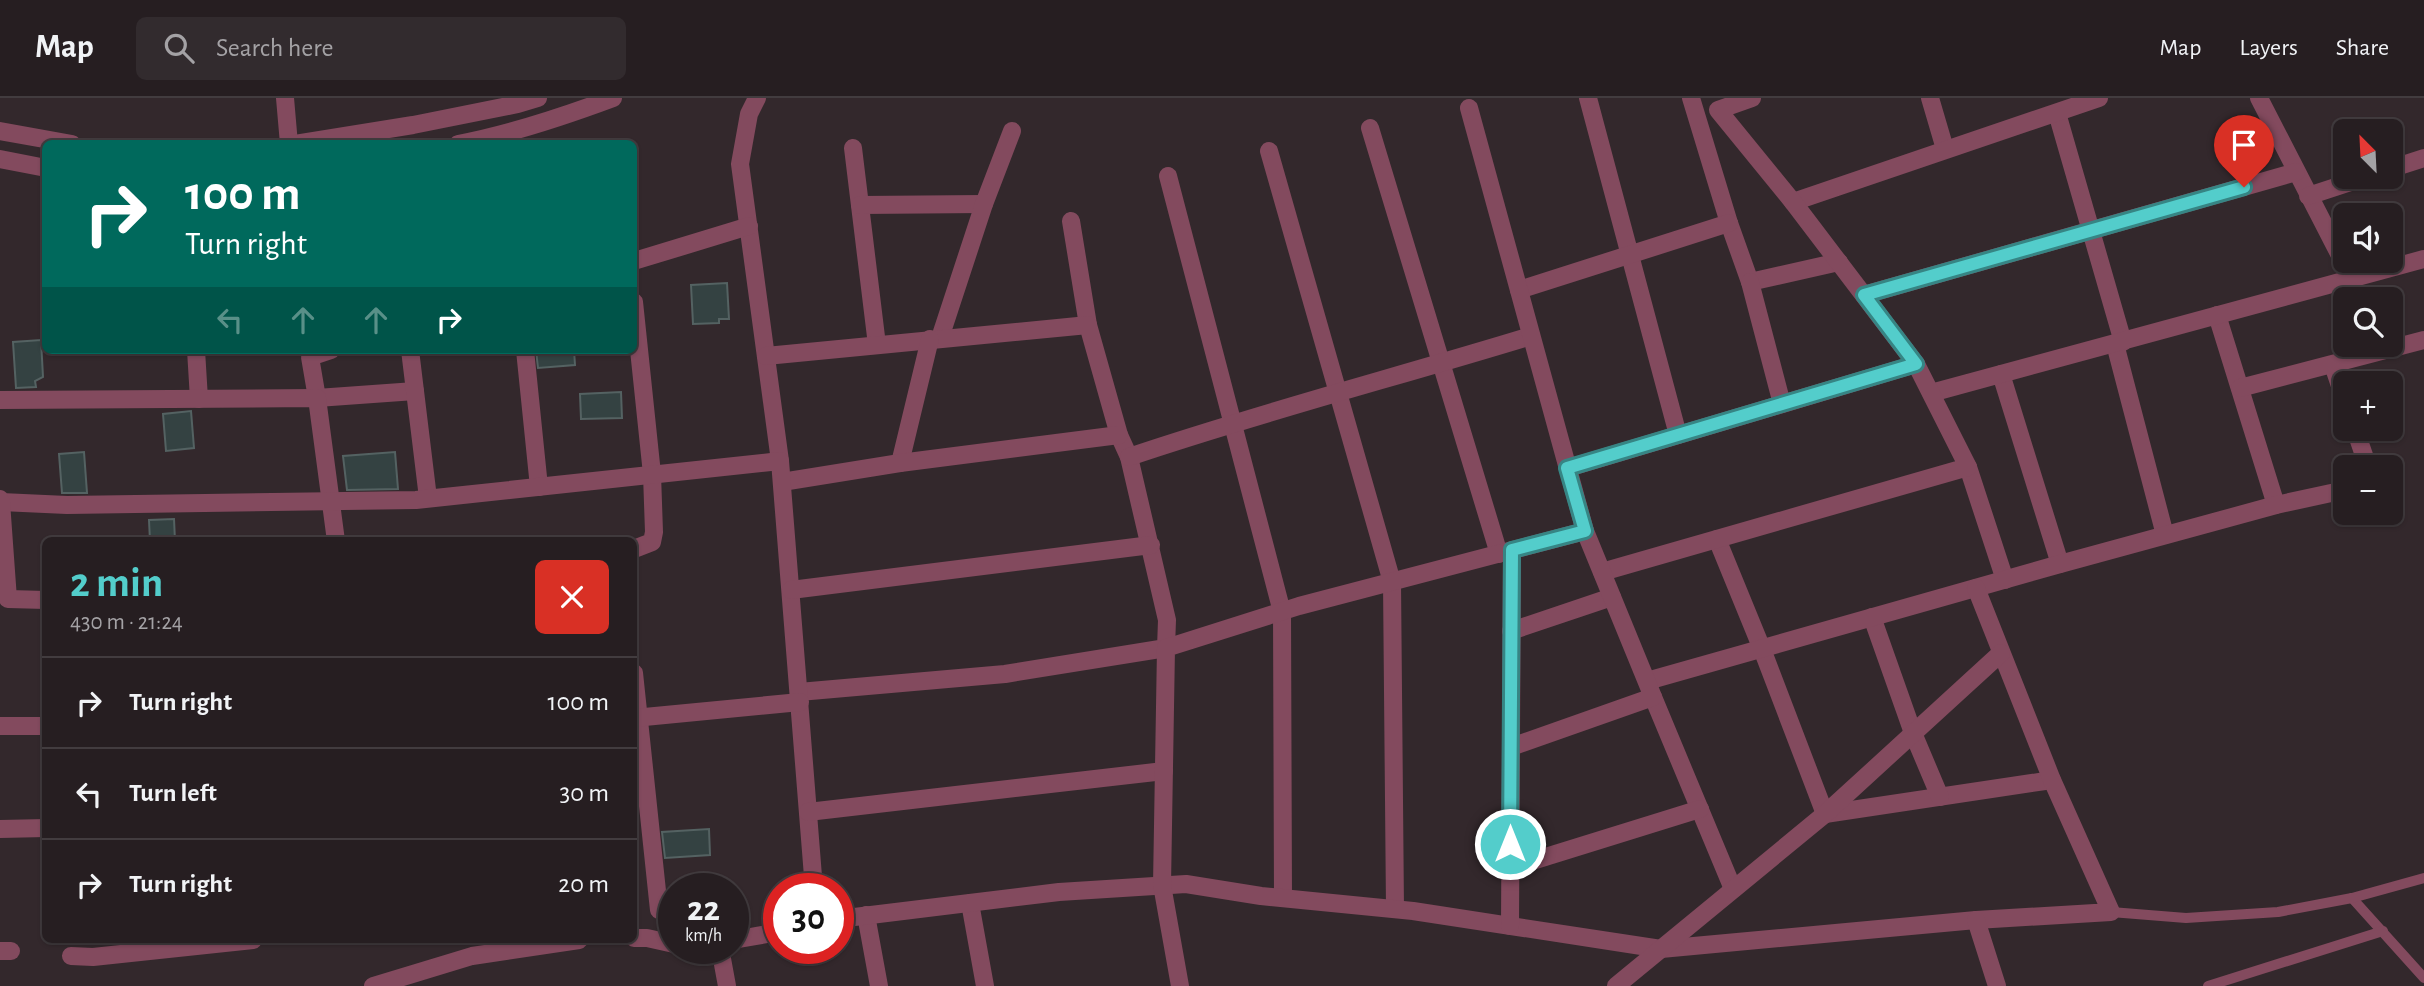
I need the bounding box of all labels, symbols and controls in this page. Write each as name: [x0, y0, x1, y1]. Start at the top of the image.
search box: [136, 17, 626, 80]
icon: search: [160, 29, 198, 67]
text: Map: [35, 31, 94, 64]
text: Search here: [216, 35, 334, 61]
text: Map: [2159, 36, 2201, 60]
text: Layers: [2239, 36, 2298, 60]
text: Share: [2336, 36, 2389, 60]
pin: [2214, 115, 2274, 187]
north arrow: [2333, 119, 2403, 189]
map controls: [2333, 119, 2403, 525]
icon: arrive: [2225, 126, 2263, 164]
icon: right: [70, 168, 161, 259]
text: 100 m: [185, 170, 301, 219]
button: sound: [2333, 203, 2403, 273]
text: Turn right: [185, 228, 307, 260]
button: search: [2333, 287, 2403, 357]
icon: left: [211, 301, 249, 339]
icon: ahead: [284, 301, 322, 339]
icon: ahead: [357, 301, 395, 339]
icon: right: [430, 301, 468, 339]
button: +: [2333, 371, 2403, 441]
button: −: [2333, 455, 2403, 525]
button: close: [535, 560, 609, 634]
text: 2 min: [70, 562, 163, 604]
text: 430 m · 21:24: [70, 611, 183, 634]
icon: right: [70, 684, 108, 722]
text: Turn right: [129, 689, 232, 715]
text: 100 m: [548, 689, 609, 715]
icon: left: [70, 775, 108, 813]
text: Turn left: [129, 780, 217, 806]
text: 30 m: [559, 780, 609, 806]
position arrow: [1473, 807, 1547, 881]
icon: right: [70, 866, 108, 904]
text: Turn right: [129, 871, 232, 897]
text: 20 m: [558, 871, 609, 897]
speed limit sign: 30: [763, 873, 854, 964]
text: 22: [687, 892, 720, 927]
text: km/h: [685, 927, 722, 945]

